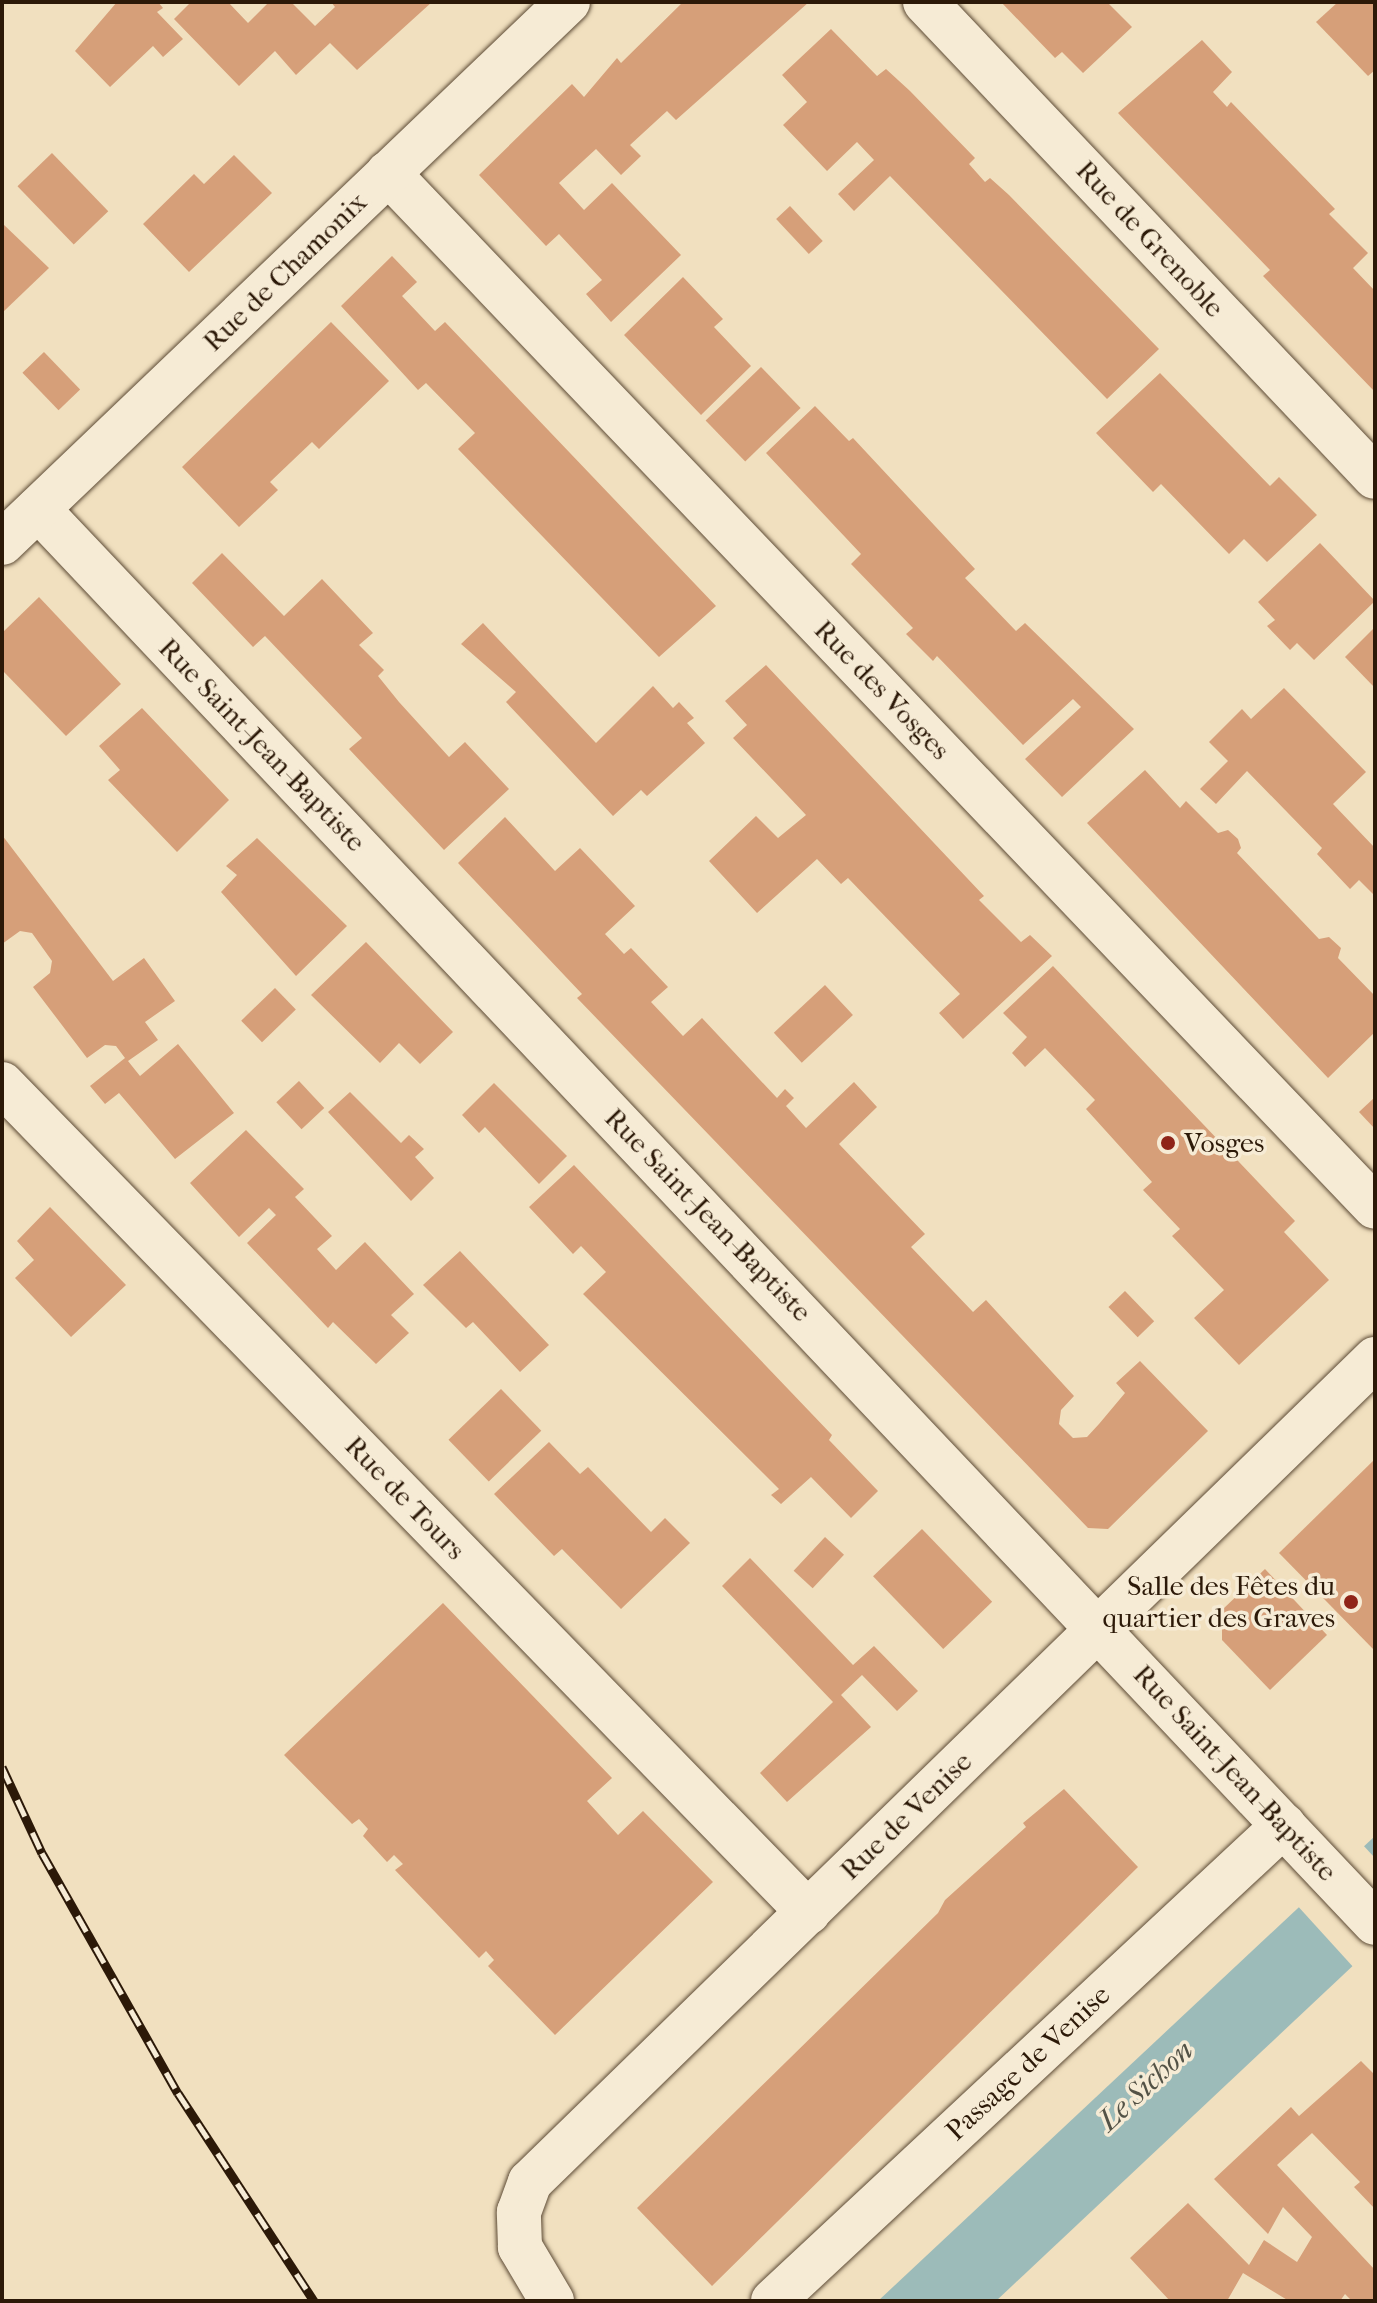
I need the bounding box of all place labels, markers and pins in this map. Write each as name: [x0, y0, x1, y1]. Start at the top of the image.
place label: Vosges: [1184, 1126, 1264, 1160]
marker: Vosges: [1159, 1134, 1177, 1152]
place label: Salle des Fêtes du quartier des Graves: [1103, 1569, 1335, 1635]
marker: Salle des Fêtes du quartier des Graves: [1342, 1593, 1360, 1611]

